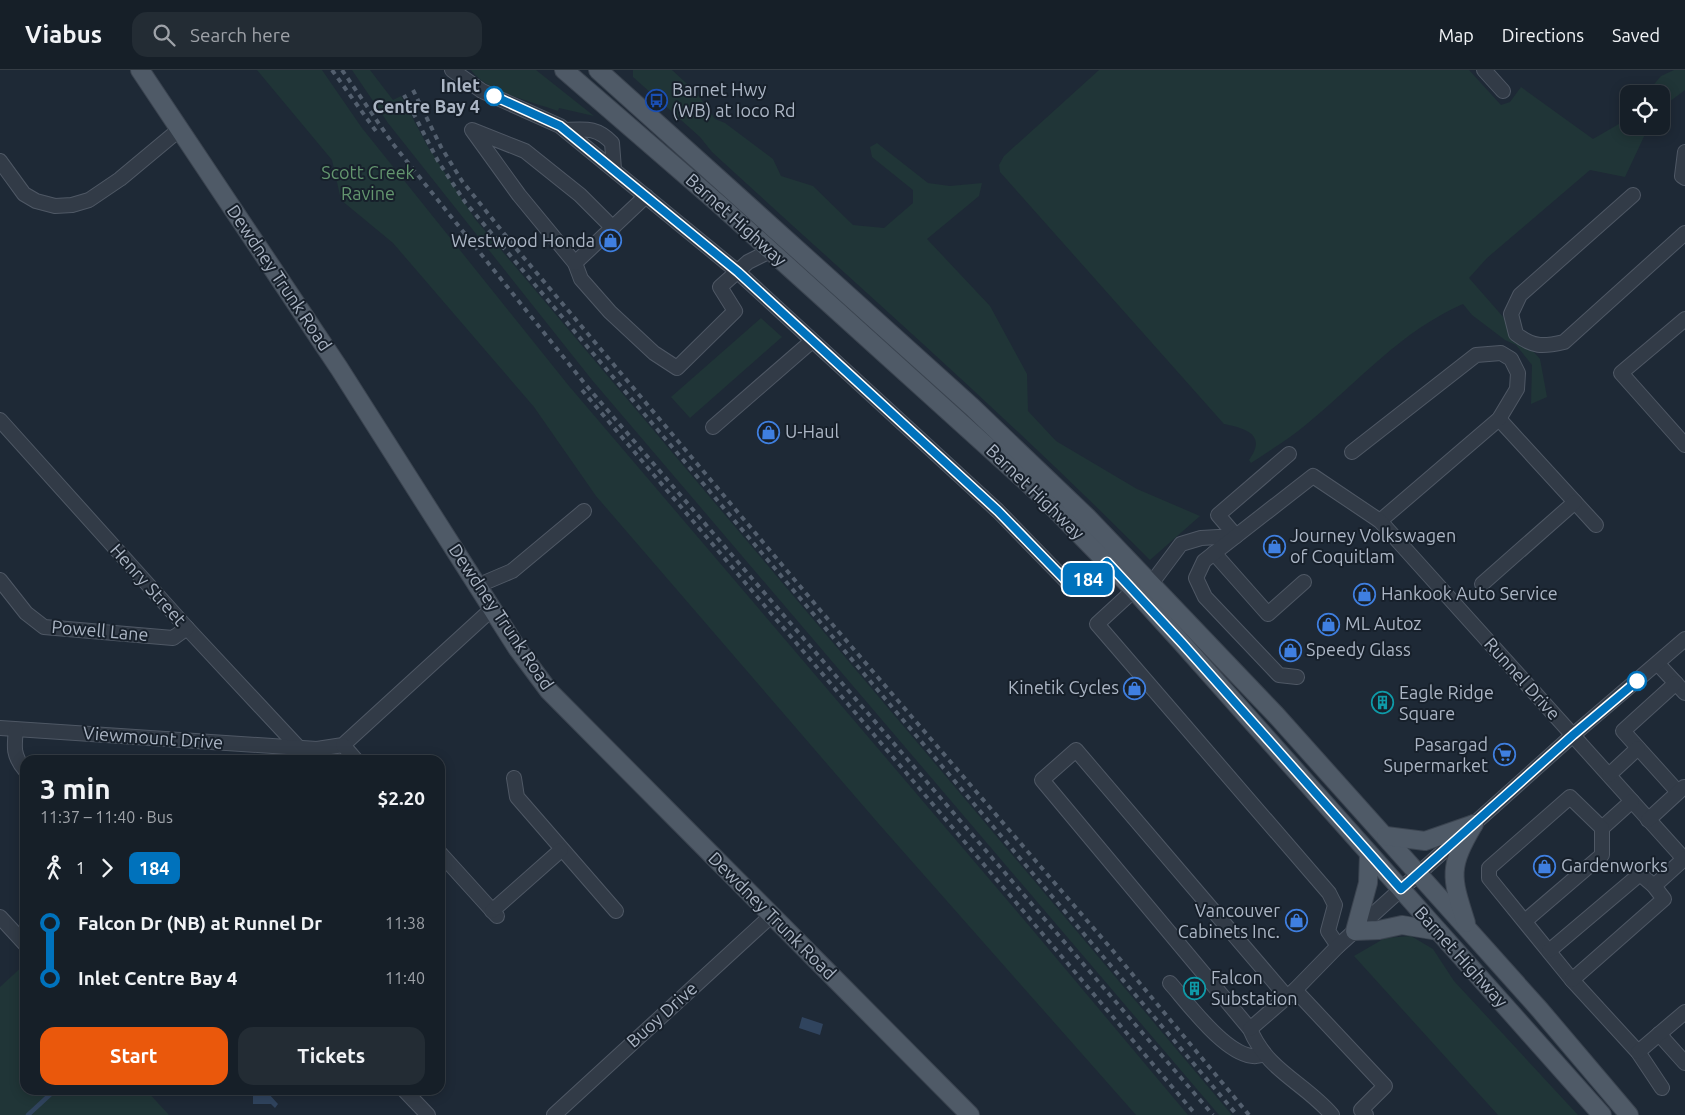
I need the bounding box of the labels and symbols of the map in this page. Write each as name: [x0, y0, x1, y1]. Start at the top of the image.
place label: Inlet Centre Bay 4: [373, 75, 480, 116]
place label: Barnet Hwy (WB) at Ioco Rd: [672, 79, 796, 121]
marker: Inlet Centre Bay 4: [484, 86, 504, 106]
bus stop icon: Barnet Hwy (WB) at Ioco Rd: [644, 88, 668, 112]
park label: Scott Creek Ravine: [321, 162, 415, 203]
street label: Barnet Highway: [682, 169, 791, 270]
street label: Dewdney Trunk Road: [224, 201, 336, 354]
shop icon: Westwood Honda: [599, 229, 623, 253]
place label: Westwood Honda: [451, 230, 595, 250]
shop icon: U-Haul: [757, 420, 781, 444]
place label: U-Haul: [785, 421, 840, 441]
street label: Barnet Highway: [983, 440, 1089, 543]
place label: Journey Volkswagen of Coquitlam: [1290, 525, 1456, 566]
shop icon: Journey Volkswagen of Coquitlam: [1262, 534, 1286, 558]
street label: Henry Street: [107, 539, 191, 629]
street label: Dewdney Trunk Road: [446, 540, 558, 693]
line badge: 184: [1059, 563, 1117, 595]
shop icon: Hankook Auto Service: [1353, 582, 1377, 606]
place label: Hankook Auto Service: [1381, 583, 1558, 603]
shop icon: ML Autoz: [1317, 612, 1341, 636]
place label: ML Autoz: [1345, 613, 1422, 633]
street label: Powell Lane: [51, 616, 149, 644]
street label: Runnel Drive: [1481, 633, 1565, 723]
shop icon: Speedy Glass: [1278, 638, 1302, 662]
place label: Speedy Glass: [1306, 639, 1411, 659]
unlabelled marker: [1627, 671, 1647, 691]
shop icon: Kinetik Cycles: [1123, 676, 1147, 700]
place label: Kinetik Cycles: [1008, 677, 1119, 697]
place label: Eagle Ridge Square: [1399, 682, 1494, 723]
building icon: Eagle Ridge Square: [1371, 691, 1395, 715]
street label: Viewmount Drive: [82, 722, 224, 752]
place label: Pasargad Supermarket: [1384, 734, 1488, 775]
supermarket icon: Pasargad Supermarket: [1492, 743, 1516, 767]
street label: Dewdney Trunk Road: [705, 848, 840, 983]
shop icon: Gardenworks: [1533, 854, 1557, 878]
place label: Gardenworks: [1561, 855, 1668, 875]
place label: Vancouver Cabinets Inc.: [1178, 900, 1280, 941]
street label: Barnet Highway: [1411, 902, 1512, 1011]
shop icon: Vancouver Cabinets Inc.: [1284, 909, 1308, 933]
place label: Falcon Substation: [1211, 967, 1298, 1008]
building icon: Falcon Substation: [1183, 976, 1207, 1000]
street label: Buoy Drive: [622, 978, 701, 1051]

